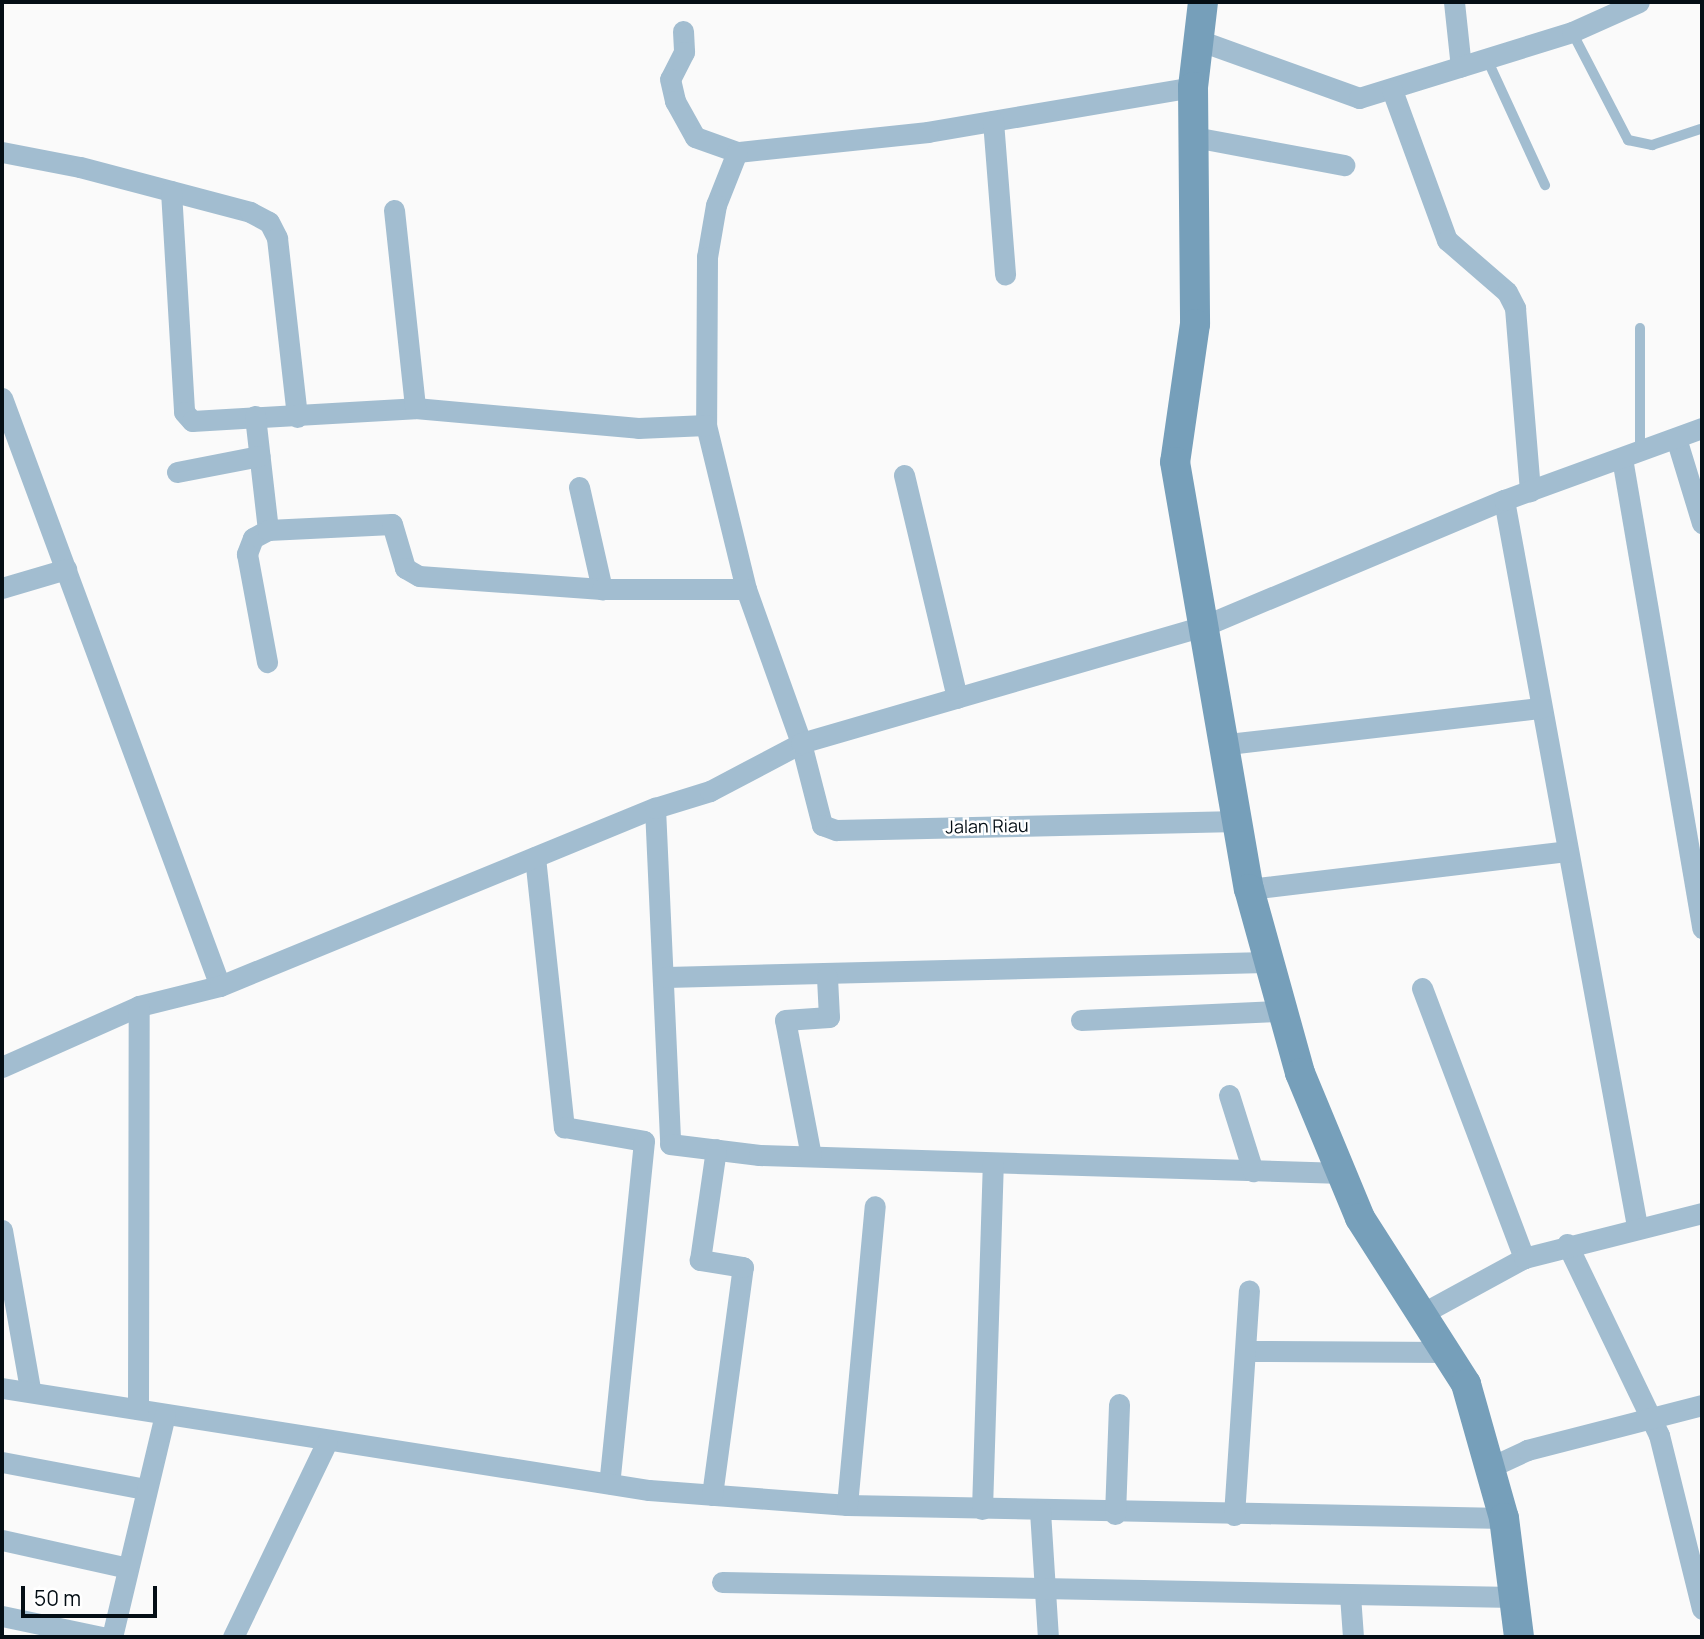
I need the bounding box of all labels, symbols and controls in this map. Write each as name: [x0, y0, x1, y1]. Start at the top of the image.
street label: Jalan Riau: [945, 814, 1029, 838]
scale bar: [24, 1572, 161, 1616]
text: 50 m: [34, 1584, 81, 1612]

